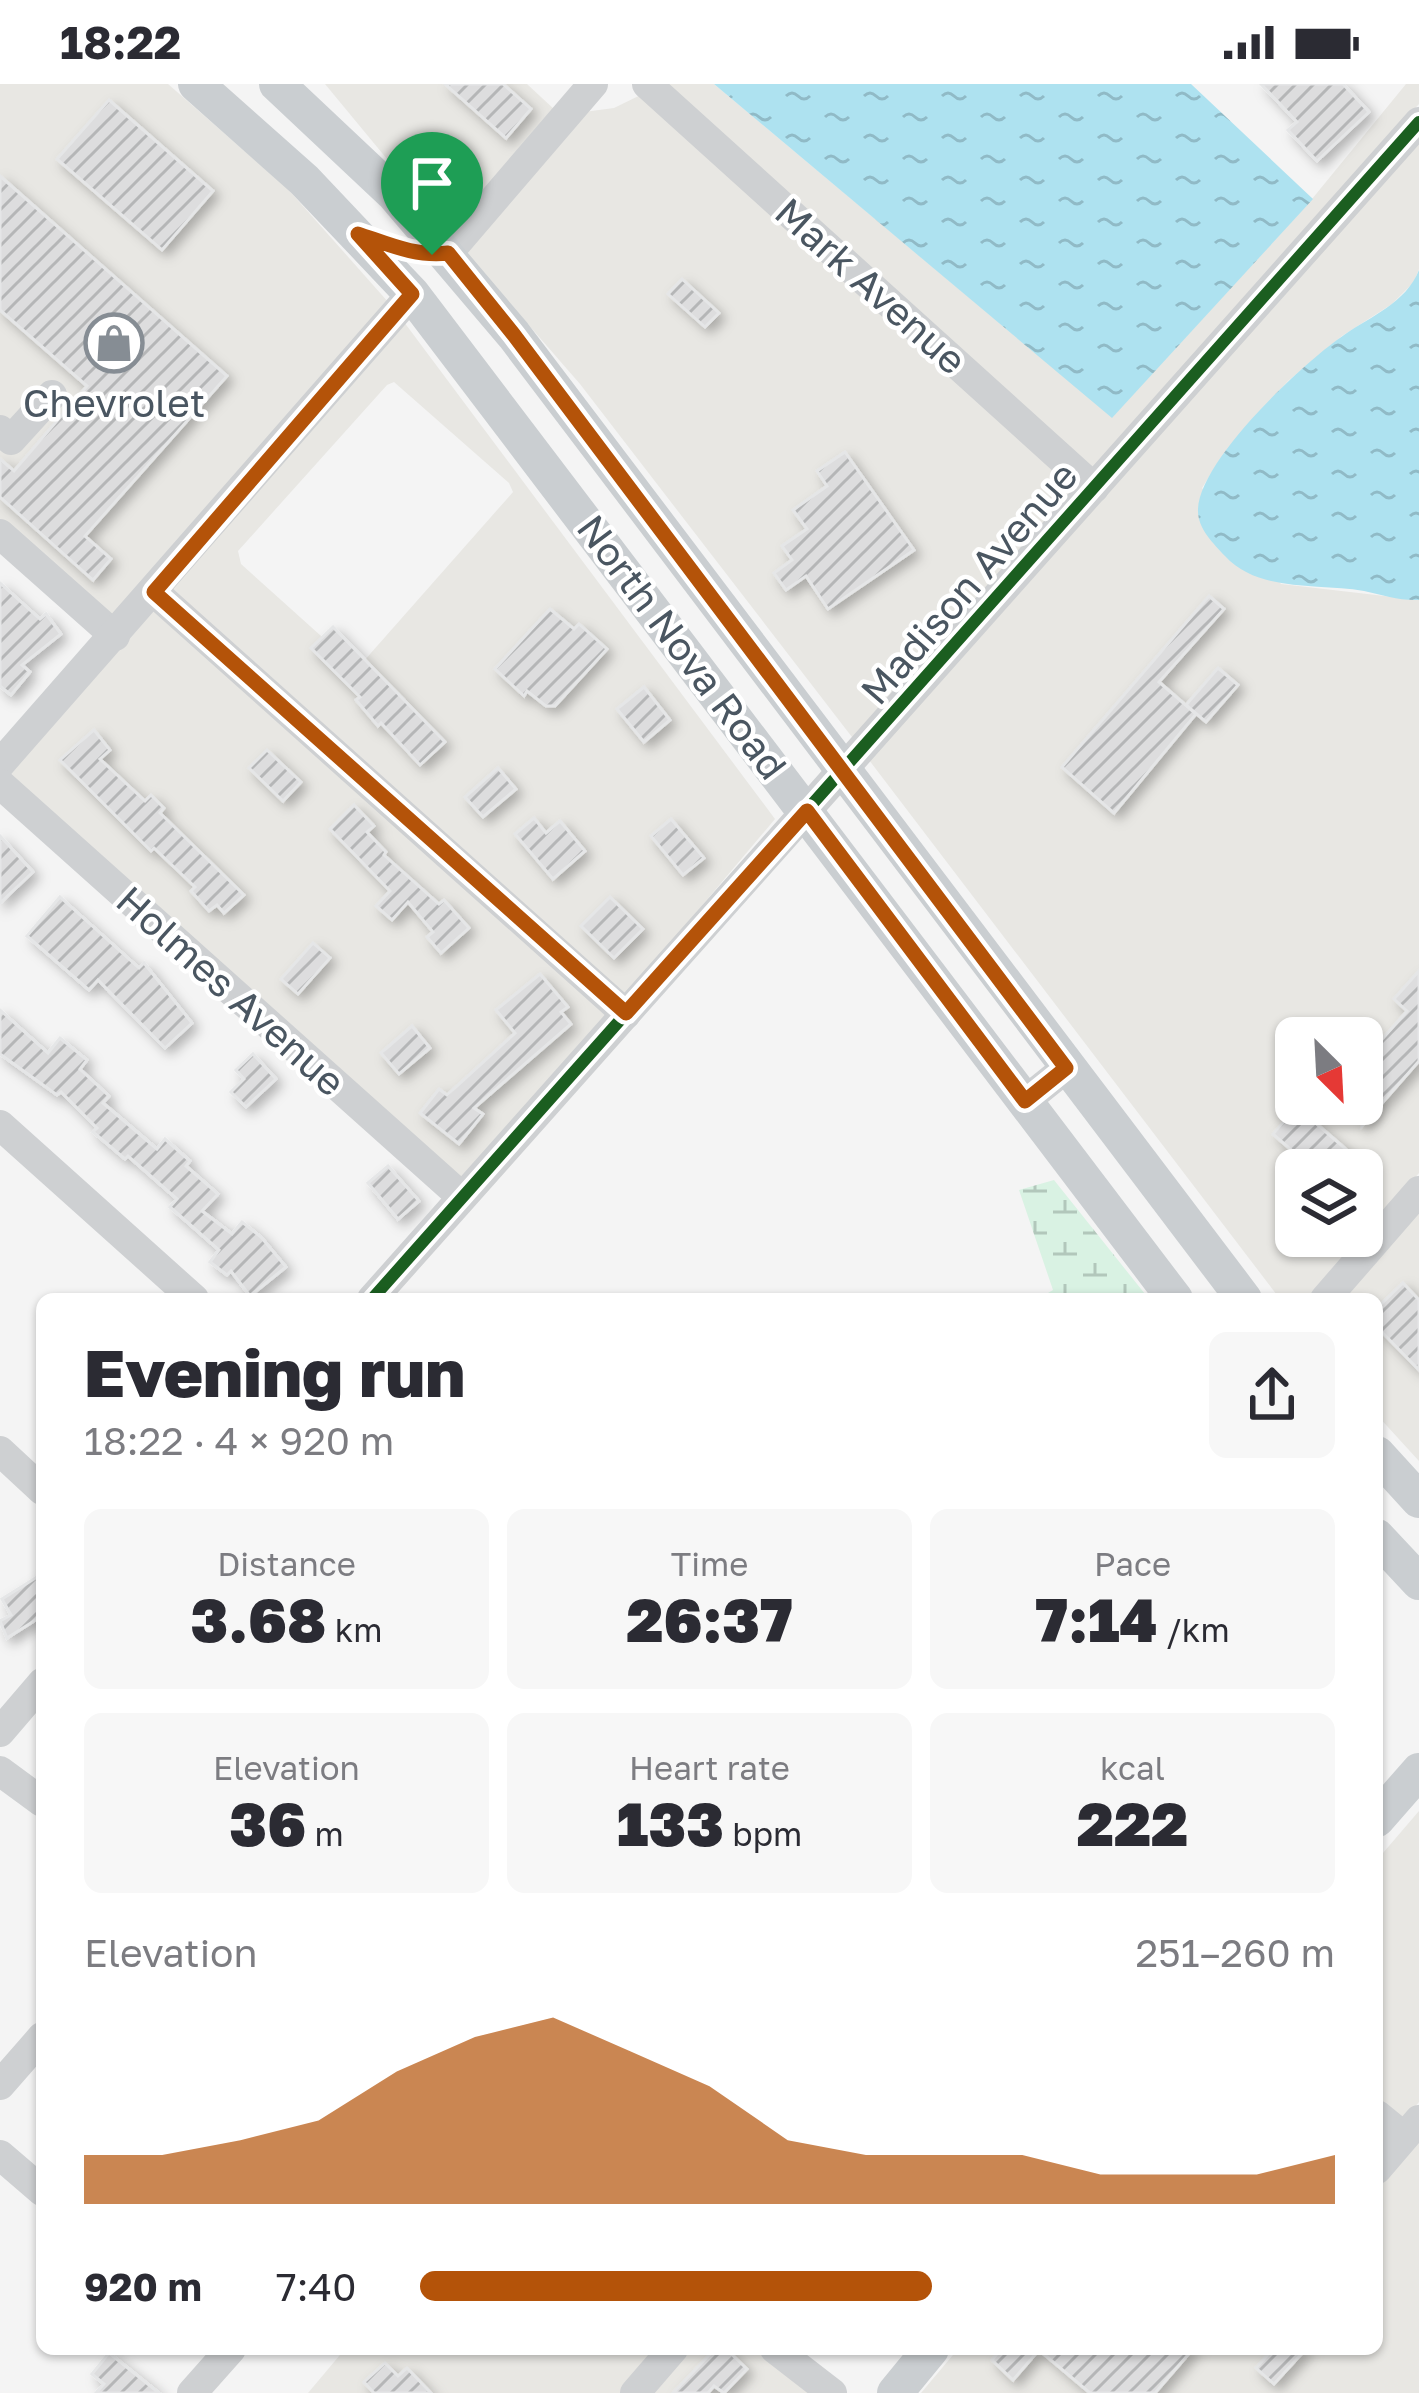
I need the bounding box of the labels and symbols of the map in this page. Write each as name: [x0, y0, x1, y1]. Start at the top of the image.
pin: [381, 132, 483, 255]
street label: Mark Avenue: [766, 188, 976, 383]
shop icon: Chevrolet: [83, 312, 145, 374]
place label: Chevrolet: [23, 379, 205, 426]
street label: Madison Avenue: [851, 452, 1087, 713]
street label: North Nova Road: [568, 505, 797, 788]
street label: Holmes Avenue: [108, 876, 355, 1105]
north arrow: [1275, 1017, 1383, 1125]

